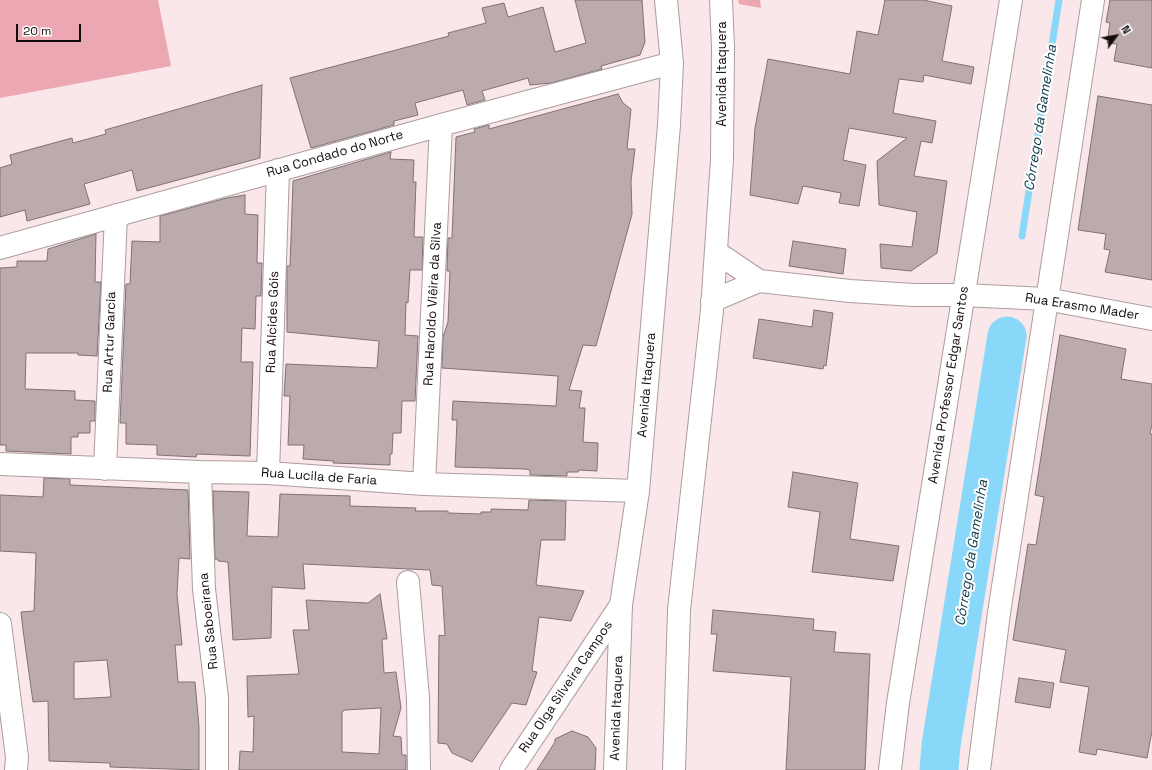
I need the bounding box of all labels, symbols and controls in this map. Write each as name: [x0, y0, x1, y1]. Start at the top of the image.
scale bar: [18, 16, 83, 42]
north arrow: [1096, 16, 1136, 56]
street label: Avenida Itaquera: [714, 21, 730, 127]
text: 20 m: [23, 23, 51, 39]
text: N: [1118, 23, 1134, 36]
water label: Córrego da Gamelinha: [1021, 44, 1061, 192]
street label: Rua Condado do Norte: [265, 127, 405, 181]
street label: Rua Haroldo Viêira da Silva: [421, 222, 445, 386]
street label: Rua Alcides Góis: [263, 271, 283, 373]
street label: Avenida Professor Edgar Santos: [926, 285, 972, 485]
street label: Rua Erasmo Mader: [1024, 290, 1140, 324]
street label: Rua Artur Garcia: [100, 291, 120, 393]
street label: Avenida Itaquera: [635, 332, 659, 438]
street label: Rua Lucila de Faria: [260, 465, 378, 489]
water label: Córrego da Gamelinha: [952, 479, 992, 627]
street label: Rua Saboeirana: [196, 572, 222, 670]
street label: Rua Olga Silveira Campos: [516, 618, 616, 756]
street label: Avenida Itaquera: [607, 655, 627, 761]

